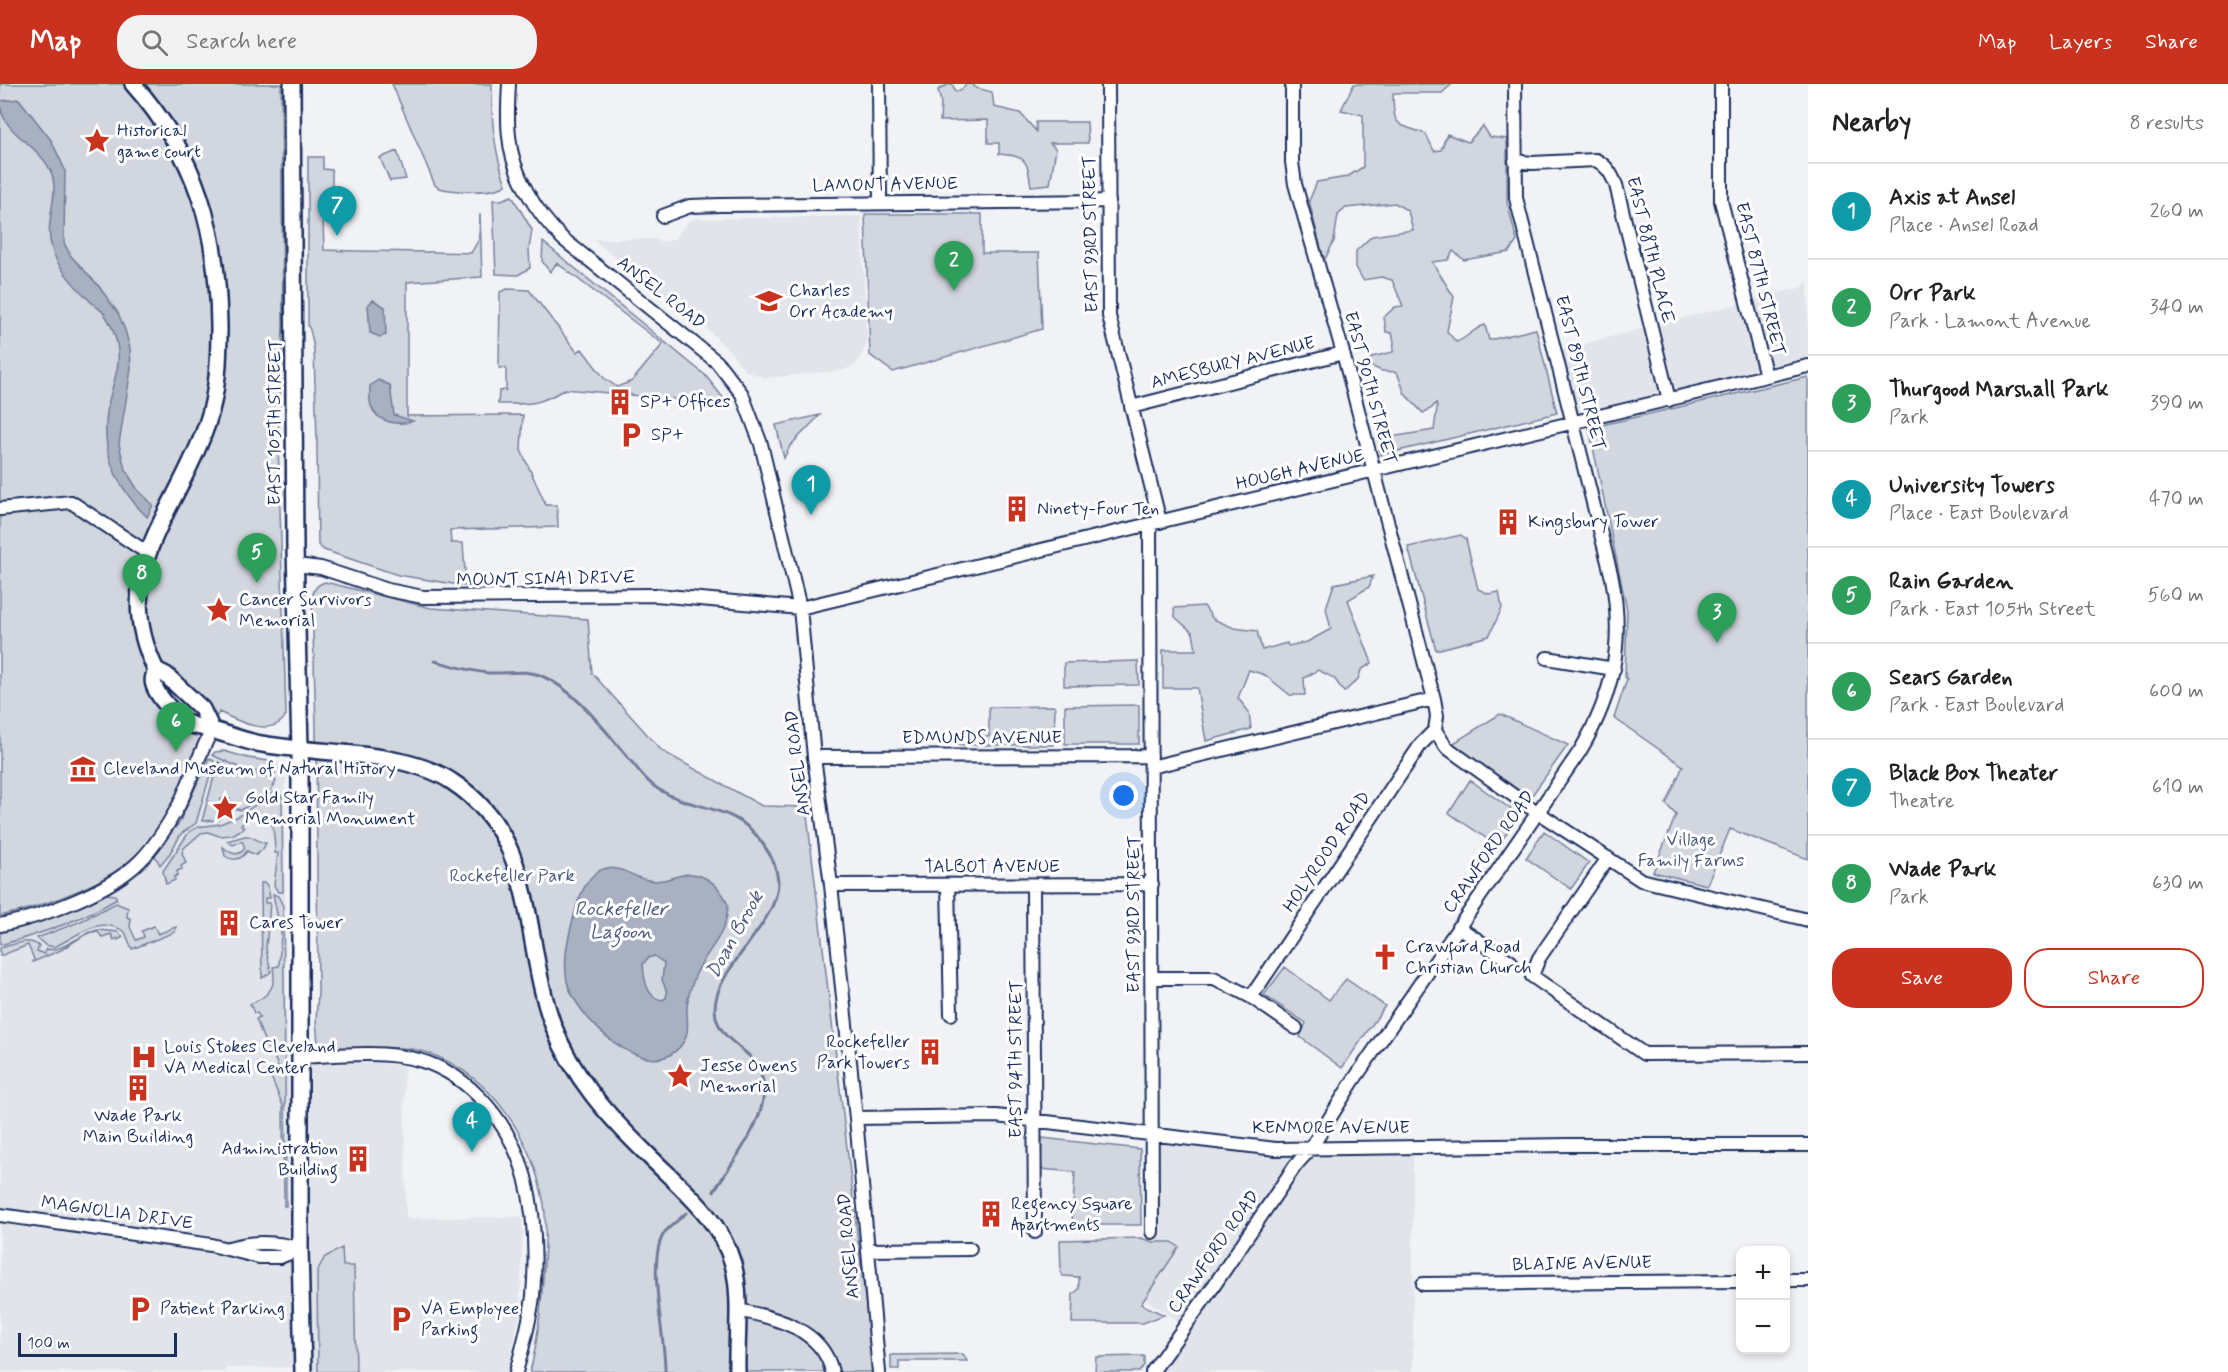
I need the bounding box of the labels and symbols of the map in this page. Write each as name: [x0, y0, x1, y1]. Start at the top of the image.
place label: Historical game court: [117, 119, 201, 164]
place icon: Historical game court: [82, 126, 112, 156]
street label: EAST 93RD STREET: [1078, 155, 1104, 313]
street label: LAMONT AVENUE: [812, 172, 958, 198]
street label: EAST 88TH PLACE: [1620, 174, 1680, 326]
pin: 7: [318, 186, 356, 236]
street label: EAST 87TH STREET: [1729, 200, 1791, 358]
pin: 2: [934, 242, 974, 291]
street label: ANSEL ROAD: [612, 251, 710, 335]
place label: Charles Orr Academy: [789, 279, 893, 324]
school or university icon: Charles Orr Academy: [754, 286, 784, 316]
street label: EAST 89TH STREET: [1549, 293, 1611, 453]
street label: EAST 90TH STREET: [1338, 309, 1402, 467]
street label: AMESBURY AVENUE: [1148, 331, 1318, 395]
street label: EAST 105TH STREET: [263, 338, 287, 505]
building icon: SP+ Offices: [605, 387, 635, 417]
place label: SP+ Offices: [640, 390, 731, 414]
parking icon: SP+: [616, 420, 646, 450]
place label: SP+: [651, 423, 684, 447]
street label: HOUGH AVENUE: [1233, 444, 1367, 496]
pin: 1: [792, 466, 830, 515]
building icon: Ninety-Four Ten: [1002, 494, 1032, 524]
place label: Ninety-Four Ten: [1037, 497, 1159, 521]
building icon: Kingsbury Tower: [1493, 507, 1523, 537]
place label: Kingsbury Tower: [1528, 510, 1659, 535]
pin: 5: [238, 534, 276, 583]
pin: 8: [122, 554, 162, 604]
street label: MOUNT SINAI DRIVE: [456, 565, 636, 593]
place label: Cancer Survivors Memorial: [239, 588, 372, 633]
pin: 3: [1698, 594, 1736, 643]
place icon: Cancer Survivors Memorial: [204, 595, 234, 625]
pin: 6: [156, 702, 195, 752]
street label: ANSEL ROAD: [780, 709, 816, 817]
street label: EDMUNDS AVENUE: [902, 726, 1062, 750]
museum icon: Cleveland Museum of Natural History: [68, 754, 98, 784]
place label: Cleveland Museum of Natural History: [103, 757, 396, 781]
your location: [1109, 781, 1138, 810]
place label: Gold Star Family Memorial Monument: [245, 786, 416, 831]
street label: CRAWFORD ROAD: [1438, 786, 1540, 918]
street label: HOLYROOD ROAD: [1278, 787, 1376, 917]
place icon: Gold Star Family Memorial Monument: [210, 793, 240, 823]
park label: Village Family Farms: [1638, 828, 1744, 873]
street label: EAST 93RD STREET: [1122, 835, 1146, 993]
street label: TALBOT AVENUE: [924, 855, 1060, 879]
park label: Rockefeller Park: [449, 864, 575, 888]
water label: Doan Brook: [700, 885, 771, 984]
water label: Rockefeller Lagoon: [574, 896, 670, 948]
building icon: Cares Tower: [214, 908, 244, 938]
place label: Cares Tower: [249, 911, 344, 935]
place label: Crawford Road Christian Church: [1405, 935, 1532, 980]
church icon: Crawford Road Christian Church: [1370, 942, 1400, 972]
street label: EAST 94TH STREET: [1004, 980, 1028, 1138]
place label: Rockefeller Park Towers: [817, 1030, 910, 1075]
place label: Louis Stokes Cleveland VA Medical Center: [164, 1035, 336, 1080]
building icon: Rockefeller Park Towers: [915, 1037, 945, 1067]
hospital icon: Louis Stokes Cleveland VA Medical Center: [129, 1042, 159, 1072]
place label: Jesse Owens Memorial: [700, 1054, 797, 1099]
place icon: Jesse Owens Memorial: [665, 1061, 695, 1091]
building icon: Wade Park Main Building: [123, 1073, 153, 1103]
pin: 4: [452, 1102, 492, 1152]
place label: Wade Park Main Building: [83, 1104, 193, 1149]
street label: KENMORE AVENUE: [1252, 1116, 1410, 1140]
place label: Administration Building: [221, 1137, 338, 1184]
building icon: Administration Building: [343, 1144, 373, 1174]
street label: CRAWFORD ROAD: [1163, 1186, 1265, 1318]
street label: MAGNOLIA DRIVE: [40, 1190, 194, 1236]
street label: ANSEL ROAD: [832, 1192, 866, 1300]
place label: Regency Square Apartments: [1011, 1192, 1132, 1238]
building icon: Regency Square Apartments: [976, 1199, 1006, 1229]
street label: BLAINE AVENUE: [1512, 1251, 1652, 1277]
parking icon: Patient Parking: [125, 1294, 155, 1324]
place label: Patient Parking: [160, 1297, 285, 1321]
place label: VA Employee Parking: [421, 1297, 519, 1344]
parking icon: VA Employee Parking: [386, 1304, 416, 1334]
scale bar: [18, 1330, 177, 1358]

